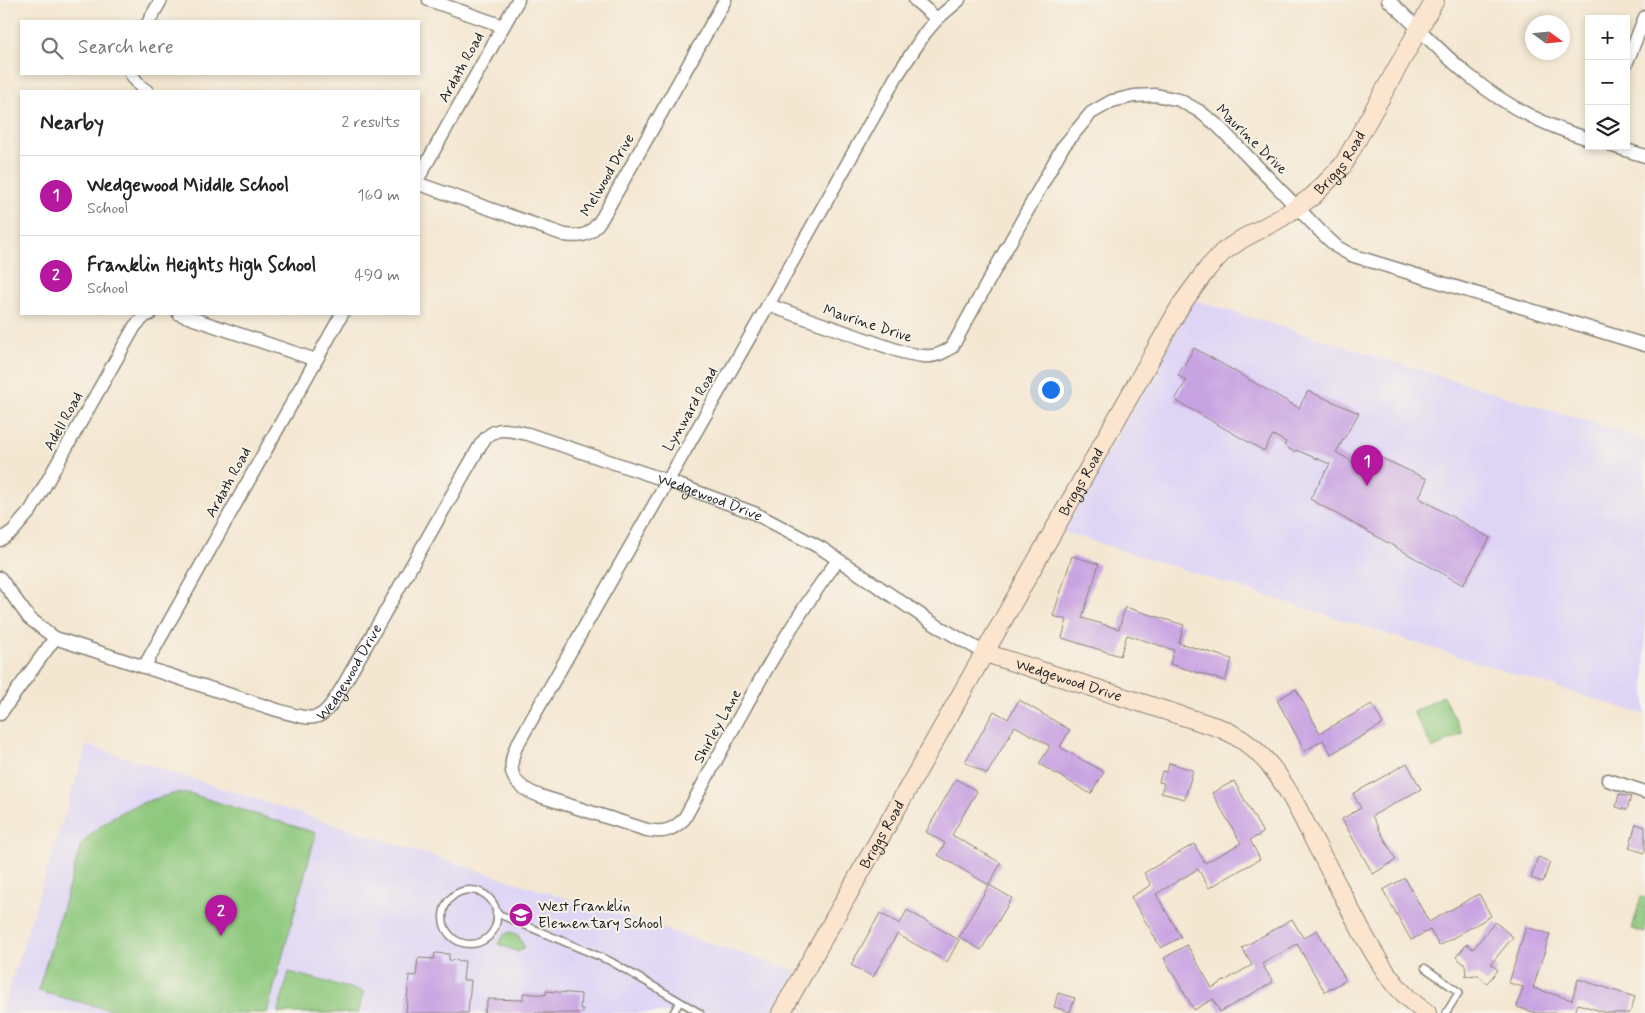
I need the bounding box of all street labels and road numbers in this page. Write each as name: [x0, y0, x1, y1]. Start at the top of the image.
street label: Ardath Road: [434, 29, 489, 106]
street label: Maurine Drive: [1211, 100, 1292, 179]
street label: Briggs Road: [1310, 128, 1371, 200]
street label: Melwood Drive: [576, 130, 640, 220]
street label: Maurine Drive: [820, 300, 915, 348]
street label: Lynward Road: [659, 364, 723, 455]
street label: Adell Road: [40, 389, 88, 454]
street label: Ardath Road: [201, 444, 256, 521]
street label: Briggs Road: [1055, 445, 1109, 520]
street label: Wedgewood Drive: [655, 469, 766, 527]
street label: Wedgewood Drive: [312, 621, 387, 726]
street label: Wedgewood Drive: [1013, 654, 1124, 707]
street label: Shirley Lane: [689, 686, 746, 767]
street label: Briggs Road: [856, 797, 910, 873]

